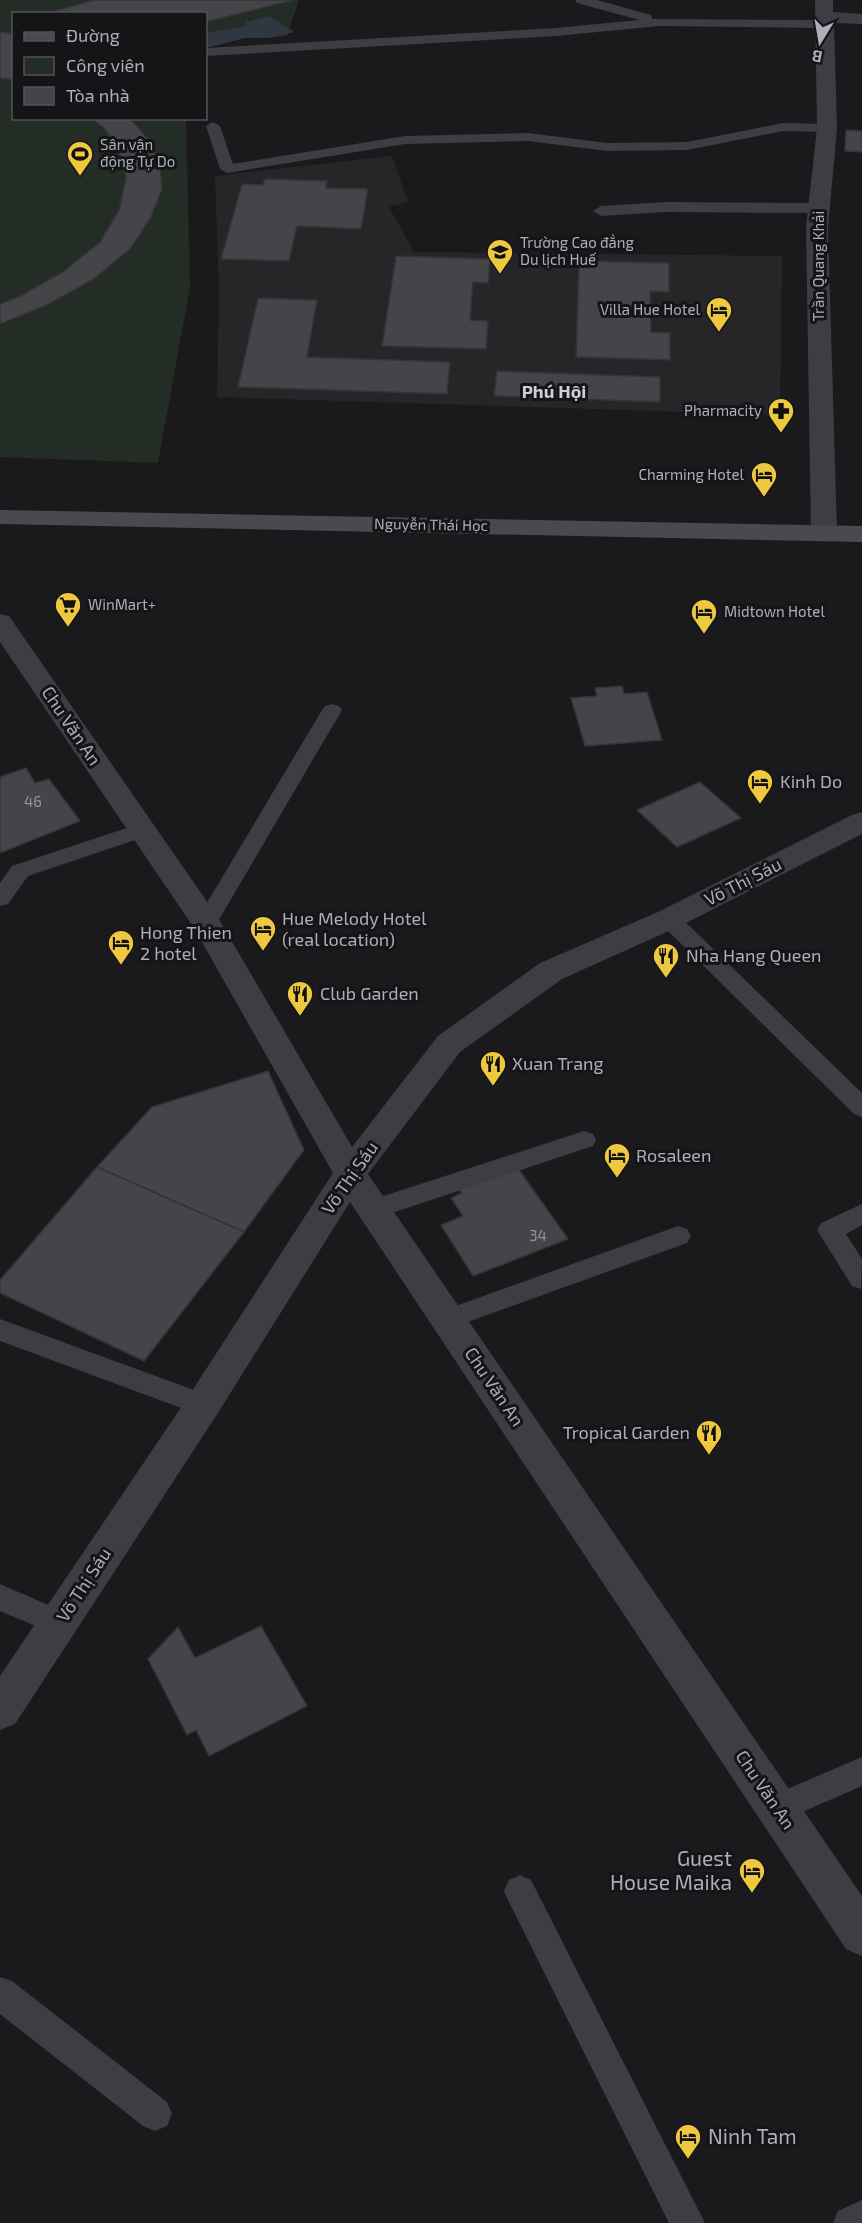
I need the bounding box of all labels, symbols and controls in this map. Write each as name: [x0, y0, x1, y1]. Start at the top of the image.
legend: [12, 12, 207, 120]
north arrow: [790, 12, 850, 72]
text: Đường: [66, 24, 120, 46]
text: B: [810, 47, 824, 68]
text: Công viên: [66, 54, 145, 76]
text: Tòa nhà: [66, 84, 130, 106]
place label: Sân vận động Tự Do: [100, 135, 175, 170]
sports icon: Sân vận động Tự Do: [65, 139, 95, 177]
street label: Trần Quang Khải: [809, 211, 828, 321]
place label: Trường Cao đẳng Du lịch Huế: [520, 233, 635, 268]
school or university icon: Trường Cao đẳng Du lịch Huế: [485, 237, 515, 275]
hotel icon: Villa Hue Hotel: [704, 295, 734, 333]
place label: Villa Hue Hotel: [600, 300, 701, 318]
district label: Phú Hội: [522, 380, 586, 402]
pharmacy icon: Pharmacity: [766, 396, 796, 434]
place label: Pharmacity: [684, 401, 762, 419]
hotel icon: Charming Hotel: [749, 460, 779, 498]
place label: Charming Hotel: [638, 465, 745, 483]
street label: Nguyễn Thái Học: [374, 514, 488, 534]
supermarket icon: WinMart+: [53, 590, 83, 628]
place label: WinMart+: [88, 595, 156, 613]
hotel icon: Midtown Hotel: [689, 597, 719, 635]
place label: Midtown Hotel: [724, 602, 825, 620]
street label: Chu Văn An: [37, 682, 106, 769]
hotel icon: Kinh Do: [745, 767, 775, 805]
place label: Kinh Do: [780, 770, 842, 792]
house number: 46: [24, 792, 42, 810]
street label: Võ Thị Sáu: [700, 852, 785, 910]
place label: Hue Melody Hotel (real location): [282, 907, 427, 950]
hotel icon: Hue Melody Hotel (real location): [248, 914, 278, 952]
place label: Hong Thien 2 hotel: [140, 921, 232, 964]
hotel icon: Hong Thien 2 hotel: [106, 928, 136, 966]
restaurant icon: Nha Hang Queen: [651, 941, 681, 979]
place label: Nha Hang Queen: [686, 944, 822, 966]
restaurant icon: Club Garden: [285, 979, 315, 1017]
place label: Club Garden: [320, 982, 419, 1004]
restaurant icon: Xuan Trang: [478, 1049, 508, 1087]
place label: Xuan Trang: [512, 1052, 604, 1074]
street label: Võ Thị Sáu: [316, 1137, 382, 1218]
hotel icon: Rosaleen: [602, 1141, 632, 1179]
place label: Rosaleen: [636, 1144, 711, 1166]
house number: 34: [529, 1226, 547, 1244]
street label: Chu Văn An: [460, 1343, 529, 1430]
restaurant icon: Tropical Garden: [694, 1418, 724, 1456]
place label: Tropical Garden: [563, 1421, 690, 1443]
street label: Võ Thị Sáu: [51, 1543, 115, 1626]
street label: Chu Văn An: [731, 1746, 800, 1833]
place label: Guest House Maika: [610, 1845, 732, 1894]
hotel icon: Guest House Maika: [737, 1856, 767, 1894]
hotel icon: Ninh Tam: [673, 2122, 703, 2160]
place label: Ninh Tam: [708, 2123, 797, 2148]

